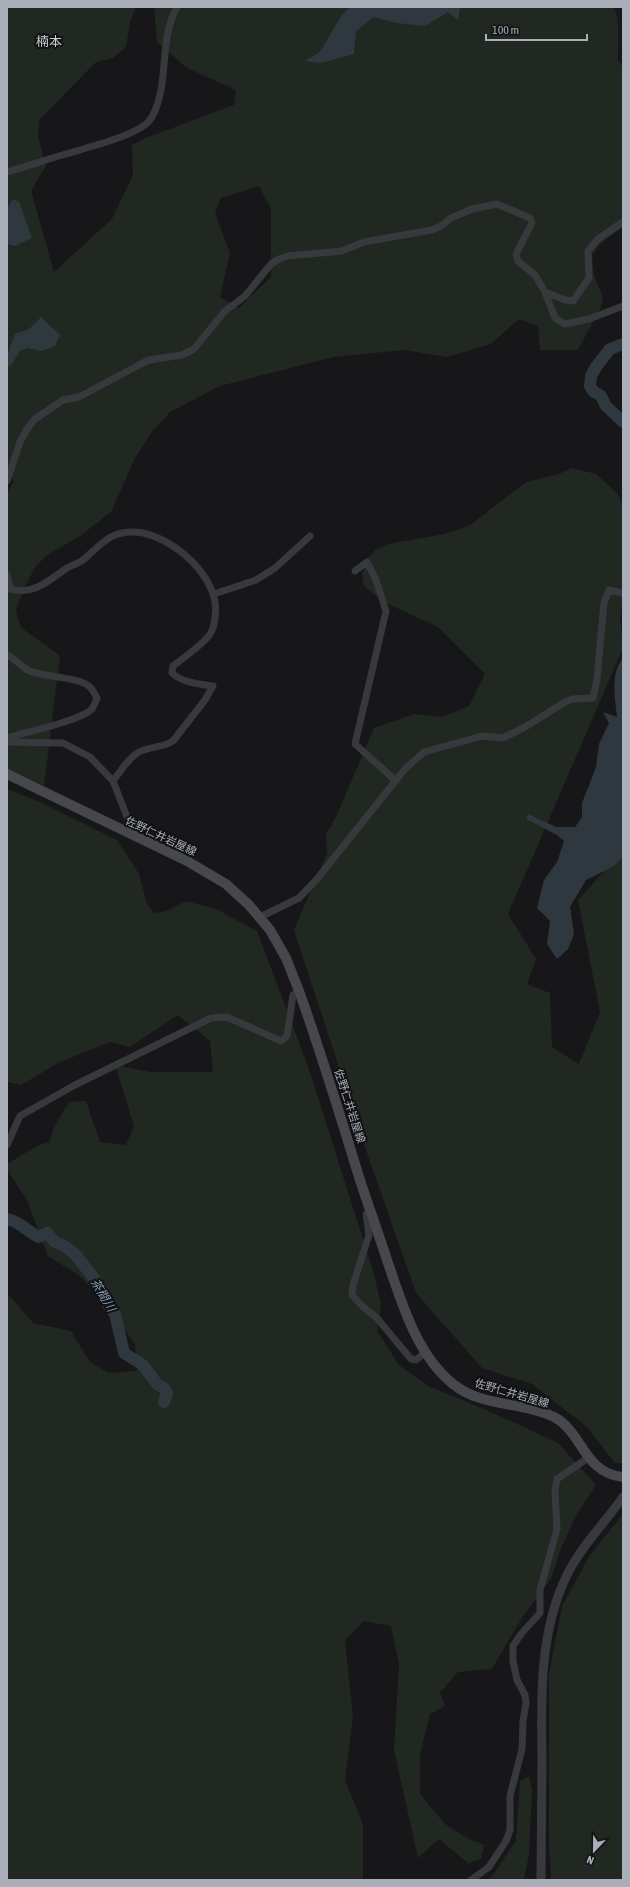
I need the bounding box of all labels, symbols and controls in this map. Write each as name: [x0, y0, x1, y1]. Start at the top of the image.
scale bar: [486, 16, 587, 42]
text: 100 m: [492, 23, 519, 37]
district label: 楠本: [36, 34, 62, 49]
street label: 佐野仁井岩屋線: [124, 814, 198, 858]
street label: 佐野仁井岩屋線: [332, 1068, 368, 1144]
water label: 茶間川: [88, 1276, 119, 1316]
street label: 佐野仁井岩屋線: [473, 1377, 551, 1409]
north arrow: [574, 1831, 614, 1871]
text: N: [585, 1853, 596, 1867]

